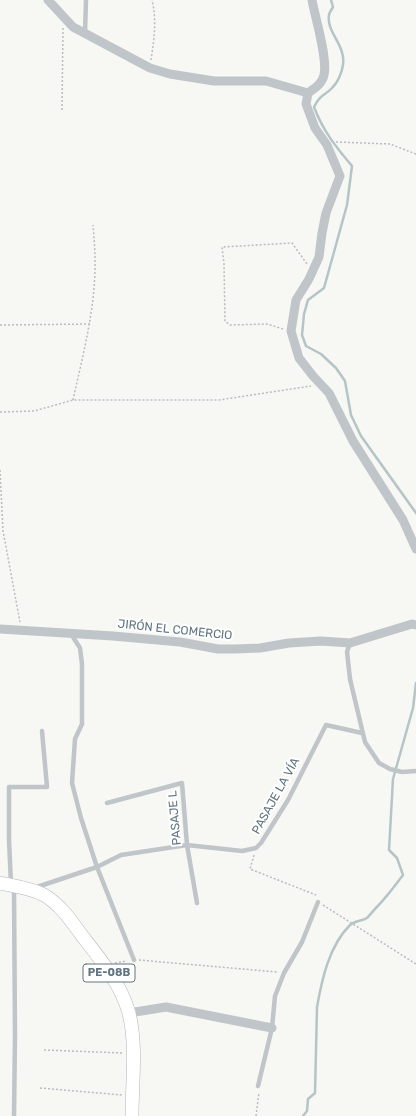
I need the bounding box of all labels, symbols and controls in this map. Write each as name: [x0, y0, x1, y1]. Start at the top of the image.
street label: JIRÓN EL COMERCIO: [117, 617, 233, 643]
street label: PASAJE LA VÍA: [249, 755, 303, 837]
street label: PASAJE L: [165, 790, 185, 846]
road number: PE-08B: [83, 964, 135, 982]

